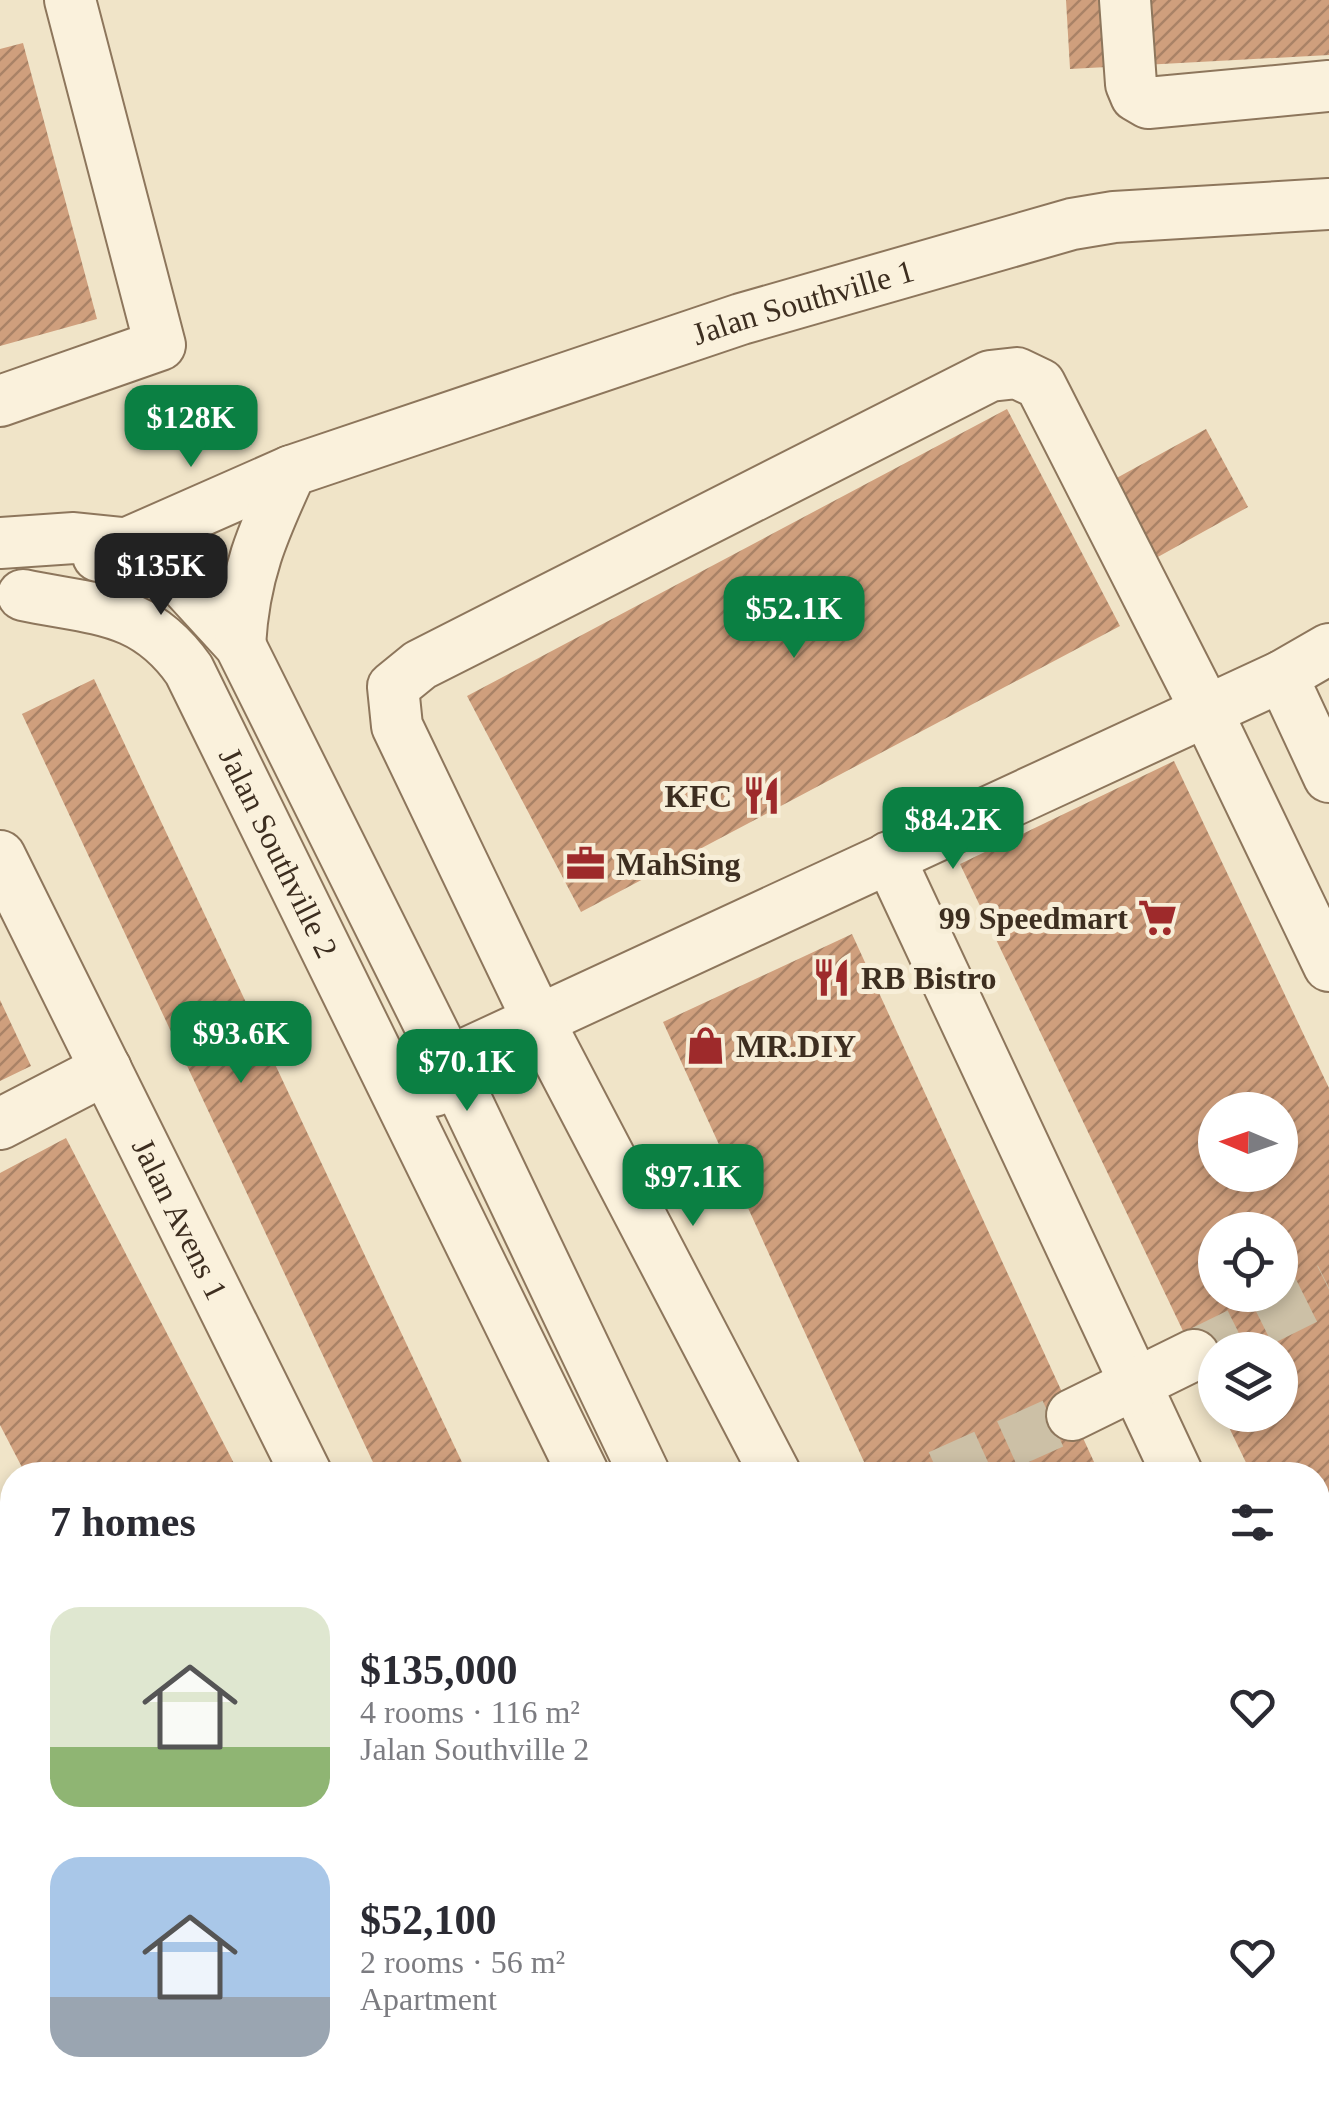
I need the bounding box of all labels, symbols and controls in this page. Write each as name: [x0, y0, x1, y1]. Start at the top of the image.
street label: Jalan Southville 1: [688, 252, 918, 352]
pin: $128K: [121, 385, 261, 470]
text: $128K: [147, 399, 235, 435]
pin: $135K: [91, 533, 231, 618]
text: $135K: [117, 547, 205, 583]
pin: $52.1K: [713, 576, 875, 661]
text: $52.1K: [746, 590, 842, 626]
street label: Jalan Southville 2: [212, 742, 345, 963]
restaurant icon: KFC: [741, 775, 783, 817]
place label: KFC: [664, 778, 732, 814]
pin: $84.2K: [872, 787, 1034, 872]
text: $84.2K: [905, 801, 1001, 837]
office icon: MahSing: [565, 843, 607, 885]
place label: MahSing: [616, 846, 740, 882]
supermarket icon: 99 Speedmart: [1137, 897, 1179, 939]
place label: 99 Speedmart: [939, 900, 1128, 936]
restaurant icon: RB Bistro: [810, 957, 852, 999]
place label: RB Bistro: [861, 960, 996, 996]
pin: $93.6K: [160, 1001, 322, 1086]
text: $93.6K: [193, 1015, 289, 1051]
shop icon: MR.DIY: [685, 1025, 727, 1067]
place label: MR.DIY: [736, 1028, 856, 1064]
pin: $70.1K: [386, 1029, 548, 1114]
text: $70.1K: [419, 1043, 515, 1079]
north arrow: [1198, 1092, 1298, 1192]
map controls: [1198, 1092, 1298, 1432]
street label: Jalan Avens 1: [125, 1132, 235, 1305]
pin: $97.1K: [612, 1144, 774, 1229]
text: $97.1K: [645, 1158, 741, 1194]
button: locate: [1198, 1212, 1298, 1312]
button: layers: [1198, 1332, 1298, 1432]
icon: filters: [1225, 1495, 1280, 1550]
text: 7 homes: [50, 1499, 196, 1545]
icon: home: [130, 1647, 250, 1767]
text: $135,000: [360, 1647, 518, 1693]
icon: heart: [1225, 1680, 1280, 1735]
text: 4 rooms · 116 m²: [360, 1694, 580, 1730]
text: Jalan Southville 2: [360, 1731, 589, 1767]
icon: home: [130, 1897, 250, 2017]
text: $52,100: [360, 1897, 497, 1943]
icon: heart: [1225, 1930, 1280, 1985]
text: 2 rooms · 56 m²: [360, 1944, 565, 1980]
text: Apartment: [360, 1981, 497, 2017]

